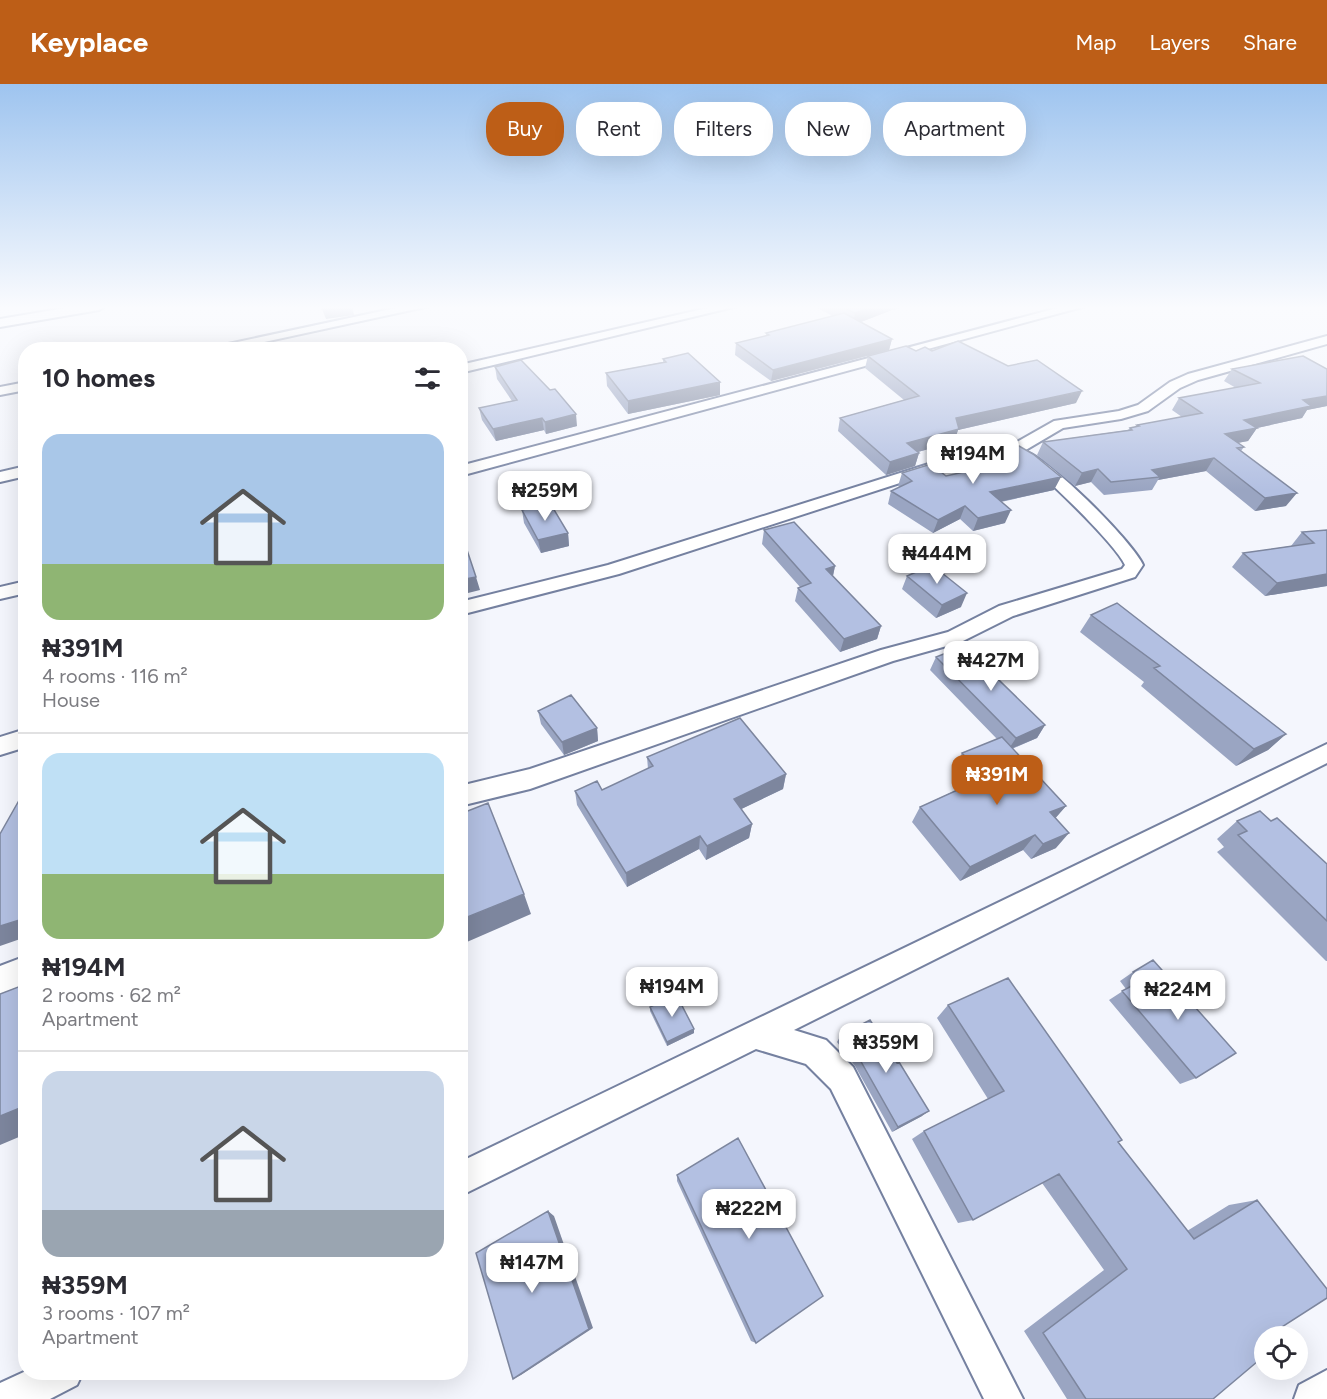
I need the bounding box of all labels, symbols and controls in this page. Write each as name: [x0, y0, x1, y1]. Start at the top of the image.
text: Keyplace: [30, 25, 148, 59]
text: Map: [1076, 30, 1116, 55]
text: Layers: [1149, 30, 1210, 55]
text: Share: [1243, 30, 1297, 55]
chip: Buy: [486, 102, 564, 156]
chip: Rent: [576, 102, 662, 156]
chip: Filters: [674, 102, 773, 156]
chip: New: [785, 102, 871, 156]
chip: Apartment: [883, 102, 1026, 156]
text: 10 homes: [42, 362, 155, 394]
icon: filters: [411, 362, 444, 395]
pin: ₦194M: [931, 434, 1015, 485]
text: ₦194M: [941, 441, 1005, 465]
pin: ₦259M: [503, 471, 587, 522]
icon: home: [189, 473, 297, 581]
text: ₦259M: [512, 478, 578, 502]
pin: ₦444M: [895, 534, 979, 585]
text: ₦444M: [902, 541, 972, 565]
text: ₦391M: [42, 632, 124, 664]
pin: ₦427M: [949, 641, 1033, 692]
text: ₦427M: [958, 648, 1024, 672]
text: 4 rooms · 116 m²: [42, 664, 188, 688]
text: House: [42, 688, 100, 712]
pin: ₦391M: [955, 755, 1039, 806]
text: ₦391M: [966, 762, 1028, 786]
icon: home: [189, 792, 297, 900]
text: ₦194M: [42, 951, 126, 983]
pin: ₦194M: [630, 967, 714, 1018]
pin: ₦224M: [1136, 970, 1220, 1021]
text: ₦194M: [640, 974, 704, 998]
text: ₦224M: [1144, 977, 1212, 1001]
text: 2 rooms · 62 m²: [42, 983, 181, 1007]
text: Apartment: [42, 1007, 139, 1031]
pin: ₦359M: [844, 1023, 928, 1074]
text: ₦359M: [853, 1030, 919, 1054]
icon: home: [189, 1110, 297, 1218]
pin: ₦222M: [707, 1189, 791, 1240]
text: ₦222M: [716, 1196, 782, 1220]
pin: ₦147M: [490, 1243, 574, 1294]
text: ₦147M: [500, 1250, 564, 1274]
text: ₦359M: [42, 1269, 128, 1301]
text: 3 rooms · 107 m²: [42, 1301, 190, 1325]
text: Apartment: [42, 1325, 139, 1349]
map controls: [1254, 1326, 1308, 1380]
button: locate: [1254, 1326, 1308, 1380]

